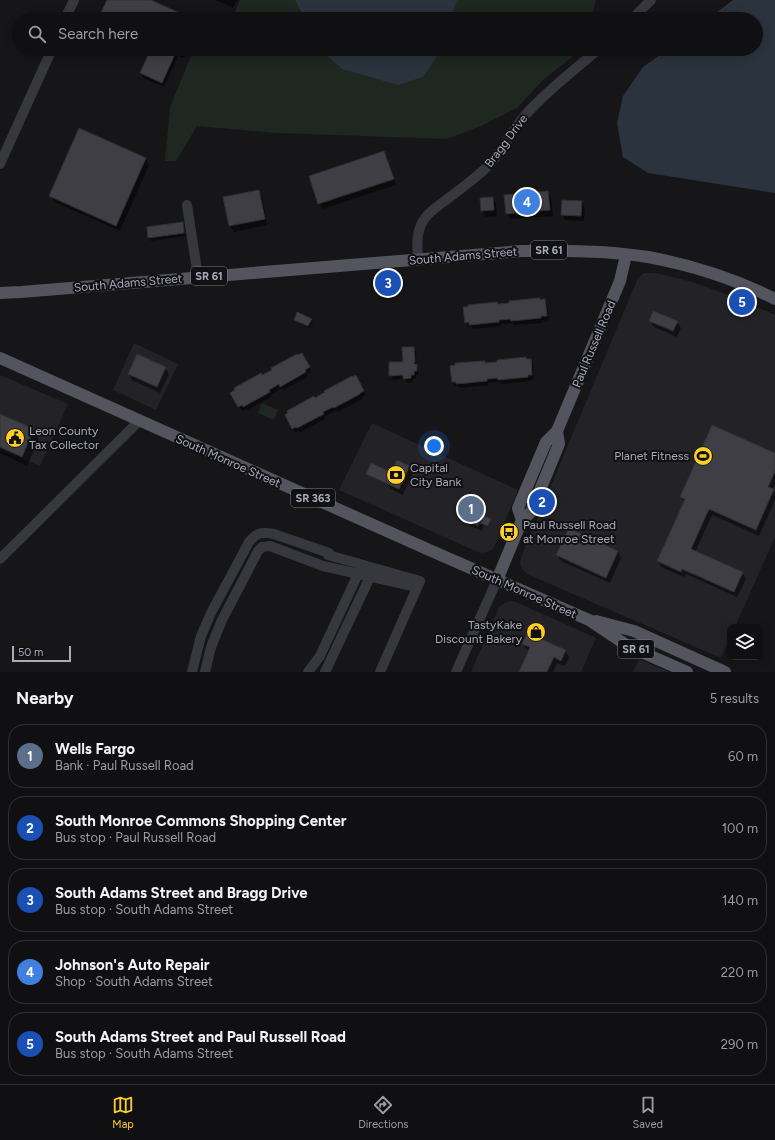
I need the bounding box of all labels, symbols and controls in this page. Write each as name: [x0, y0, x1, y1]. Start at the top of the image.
search box: [12, 12, 763, 56]
icon: search: [26, 23, 48, 45]
text: Search here: [58, 25, 138, 43]
street label: Bragg Drive: [482, 112, 531, 170]
pin: 4: [514, 187, 540, 217]
road number: SR 61: [531, 241, 567, 259]
street label: South Adams Street: [408, 244, 518, 268]
road number: SR 61: [191, 267, 227, 285]
pin: 3: [375, 268, 401, 298]
street label: South Adams Street: [73, 271, 183, 295]
pin: 5: [729, 287, 755, 317]
street label: Paul Russell Road: [569, 298, 619, 390]
place label: Leon County Tax Collector: [29, 424, 99, 452]
public building icon: Leon County Tax Collector: [4, 427, 26, 449]
street label: South Monroe Street: [173, 432, 283, 491]
your location: [424, 436, 444, 456]
sports icon: Planet Fitness: [692, 445, 714, 467]
place label: Planet Fitness: [614, 449, 689, 463]
place label: Capital City Bank: [410, 461, 461, 489]
bank icon: Capital City Bank: [385, 464, 407, 486]
pin: 2: [529, 487, 555, 517]
road number: SR 363: [291, 489, 335, 507]
pin: 1: [458, 494, 484, 524]
place label: Paul Russell Road at Monroe Street: [523, 518, 616, 546]
bus stop icon: Paul Russell Road at Monroe Street: [498, 521, 520, 543]
street label: South Monroe Street: [469, 563, 579, 622]
place label: TastyKake Discount Bakery: [435, 618, 523, 646]
shop icon: TastyKake Discount Bakery: [525, 621, 547, 643]
map controls: [727, 624, 763, 660]
button: layers: [727, 624, 763, 660]
road number: SR 61: [618, 640, 654, 658]
scale bar: [12, 644, 71, 663]
text: 50 m: [18, 646, 43, 659]
text: Nearby: [16, 688, 74, 708]
text: 5 results: [710, 691, 759, 706]
text: Wells Fargo: [55, 740, 135, 758]
text: 1: [27, 749, 33, 764]
text: 60 m: [728, 749, 758, 764]
text: Bank · Paul Russell Road: [55, 758, 194, 773]
text: South Monroe Commons Shopping Center: [55, 812, 346, 830]
text: 2: [26, 821, 34, 836]
text: 100 m: [722, 821, 758, 836]
text: Bus stop · Paul Russell Road: [55, 830, 216, 845]
text: South Adams Street and Bragg Drive: [55, 884, 308, 902]
text: 3: [26, 893, 34, 908]
text: 140 m: [722, 893, 758, 908]
text: Bus stop · South Adams Street: [55, 902, 233, 917]
text: Johnson's Auto Repair: [55, 956, 210, 974]
text: 4: [26, 965, 34, 980]
text: 220 m: [721, 965, 758, 980]
text: Shop · South Adams Street: [55, 974, 213, 989]
text: South Adams Street and Paul Russell Road: [55, 1028, 346, 1046]
text: 5: [26, 1037, 34, 1052]
text: 290 m: [721, 1037, 758, 1052]
text: Bus stop · South Adams Street: [55, 1046, 233, 1061]
tab: Map: [112, 1094, 134, 1131]
tab: Directions: [358, 1094, 408, 1131]
tab: Saved: [633, 1094, 663, 1131]

